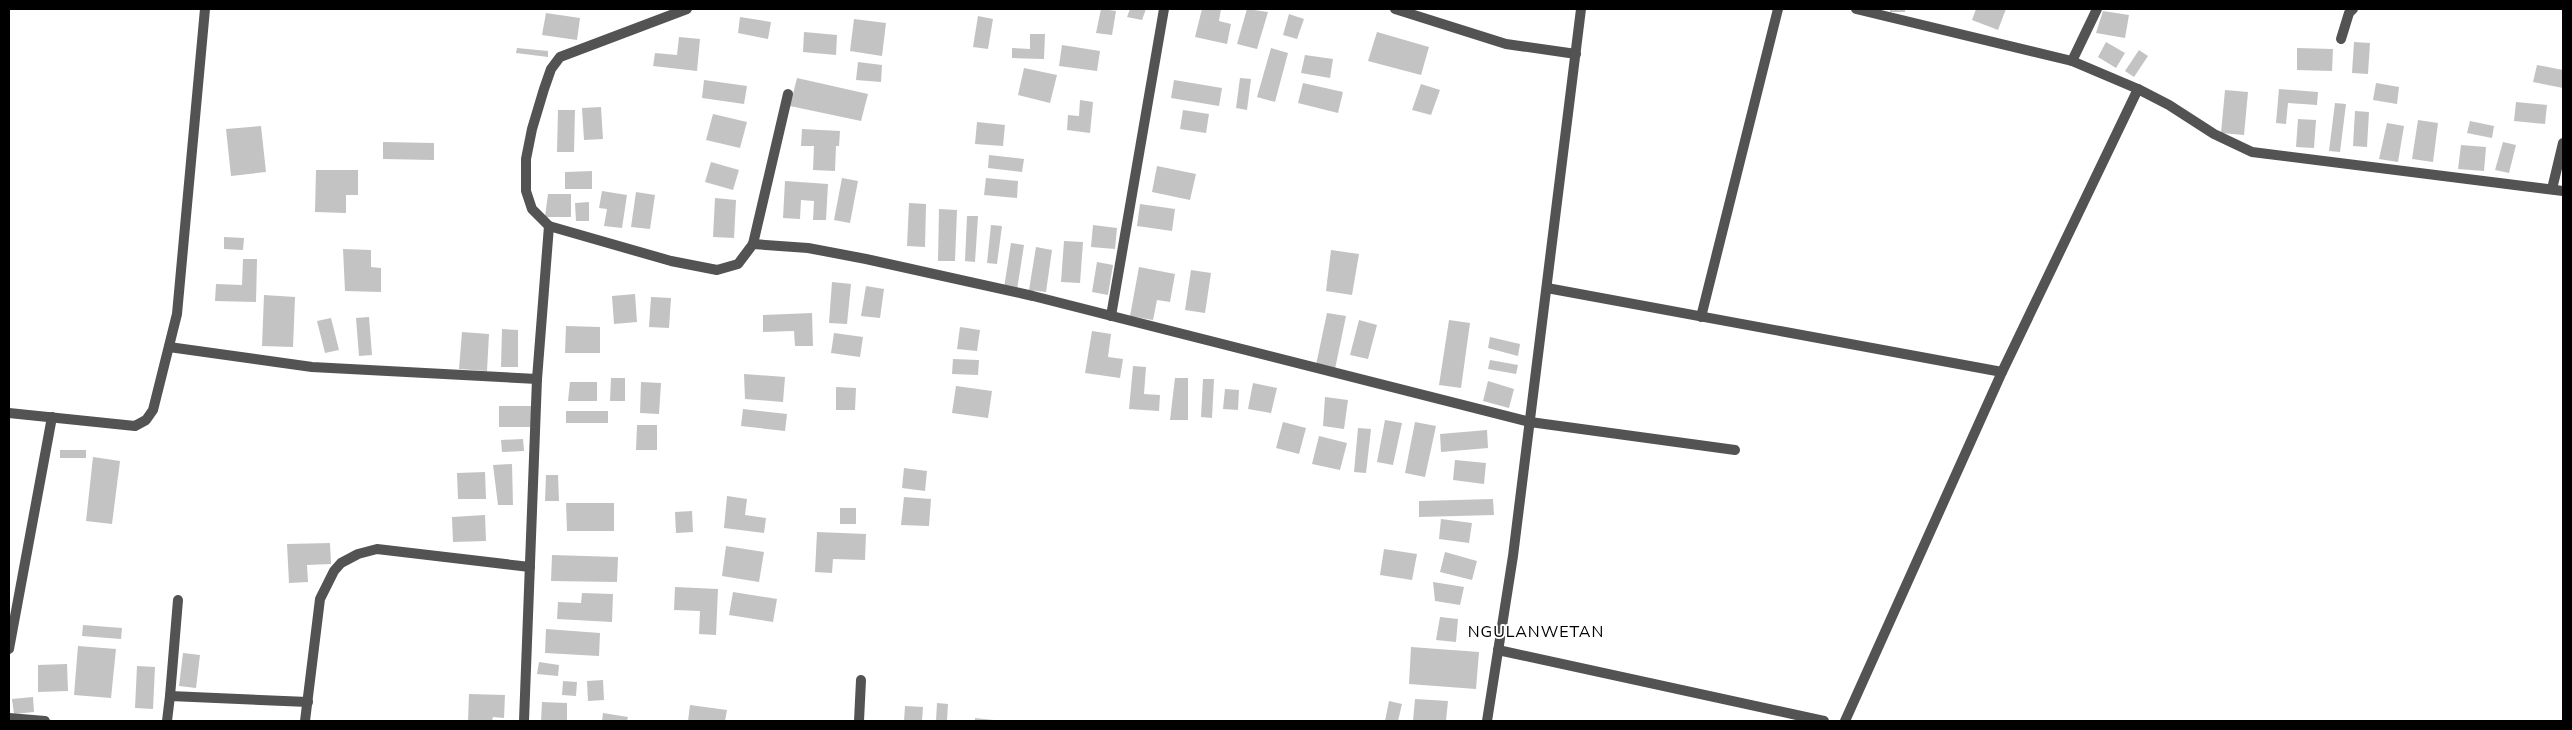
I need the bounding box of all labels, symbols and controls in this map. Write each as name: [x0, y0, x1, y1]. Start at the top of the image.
district label: NGULANWETAN: [1468, 621, 1604, 643]

